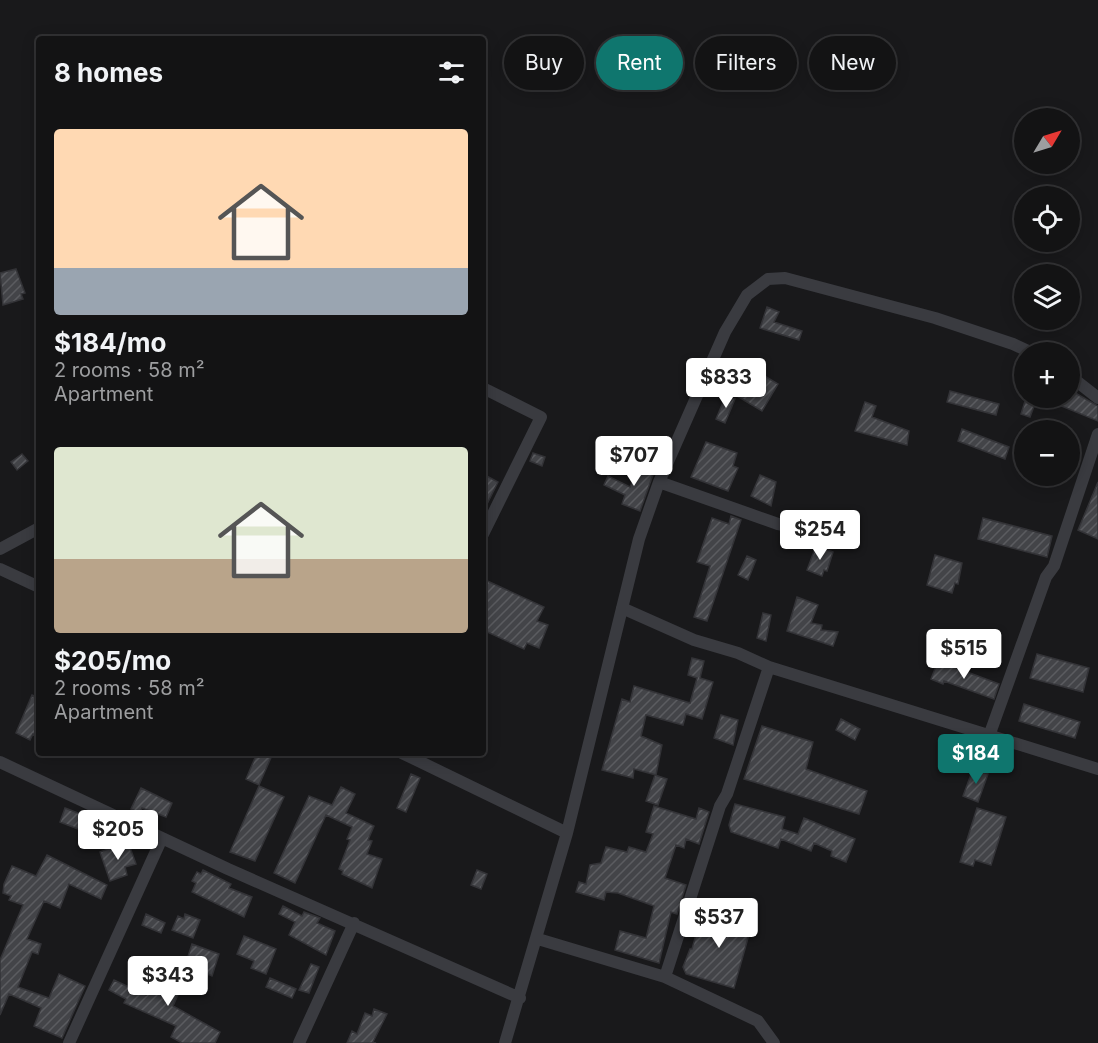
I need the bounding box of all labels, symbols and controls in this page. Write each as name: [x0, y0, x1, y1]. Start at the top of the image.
chip: Buy: [504, 36, 584, 90]
chip: Rent: [596, 36, 683, 90]
chip: Filters: [695, 36, 797, 90]
chip: New: [809, 36, 896, 90]
icon: filters: [435, 56, 468, 89]
text: 8 homes: [54, 57, 163, 88]
north arrow: [1014, 108, 1080, 174]
map controls: [1014, 108, 1080, 486]
icon: home: [207, 168, 315, 276]
button: locate: [1014, 186, 1080, 252]
button: layers: [1014, 264, 1080, 330]
text: $184/mo: [54, 327, 167, 358]
button: +: [1014, 342, 1080, 408]
text: 2 rooms · 58 m²: [54, 358, 205, 382]
pin: $833: [690, 358, 762, 409]
text: $833: [700, 365, 752, 389]
text: Apartment: [54, 382, 153, 406]
button: −: [1014, 420, 1080, 486]
pin: $707: [598, 436, 670, 487]
text: $707: [609, 443, 659, 467]
icon: home: [207, 486, 315, 594]
pin: $254: [784, 510, 856, 561]
text: $254: [794, 517, 846, 541]
pin: $515: [928, 629, 1000, 680]
text: $515: [940, 636, 988, 660]
text: $205/mo: [54, 645, 171, 676]
text: 2 rooms · 58 m²: [54, 676, 205, 700]
text: Apartment: [54, 700, 153, 724]
pin: $184: [940, 734, 1012, 785]
text: $184: [952, 741, 1000, 765]
pin: $205: [82, 810, 154, 861]
text: $205: [92, 817, 144, 841]
pin: $537: [683, 898, 755, 949]
text: $537: [694, 905, 744, 929]
pin: $343: [132, 956, 204, 1007]
text: $343: [142, 963, 194, 987]

